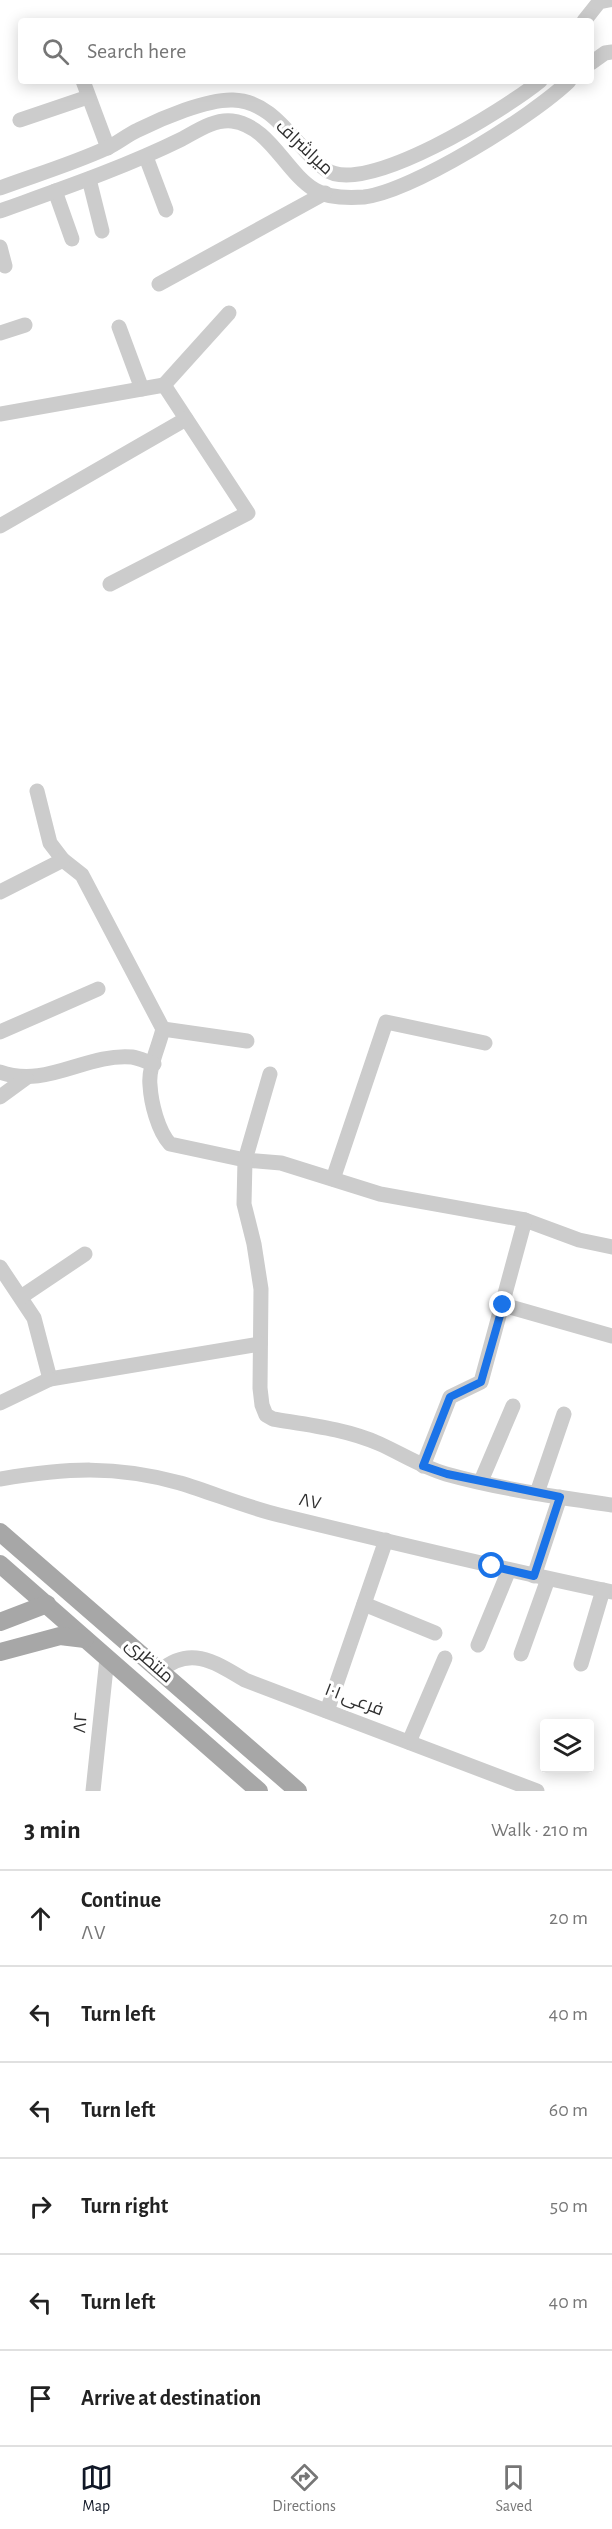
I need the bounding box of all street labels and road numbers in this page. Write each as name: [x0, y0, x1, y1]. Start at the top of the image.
street label: میراشراف: [271, 117, 337, 179]
street label: ۸۷: [297, 1491, 323, 1513]
street label: منتظری: [121, 1635, 176, 1687]
street label: فرعی ۱۰۱: [322, 1681, 386, 1720]
street label: ۸۲: [71, 1712, 91, 1734]

